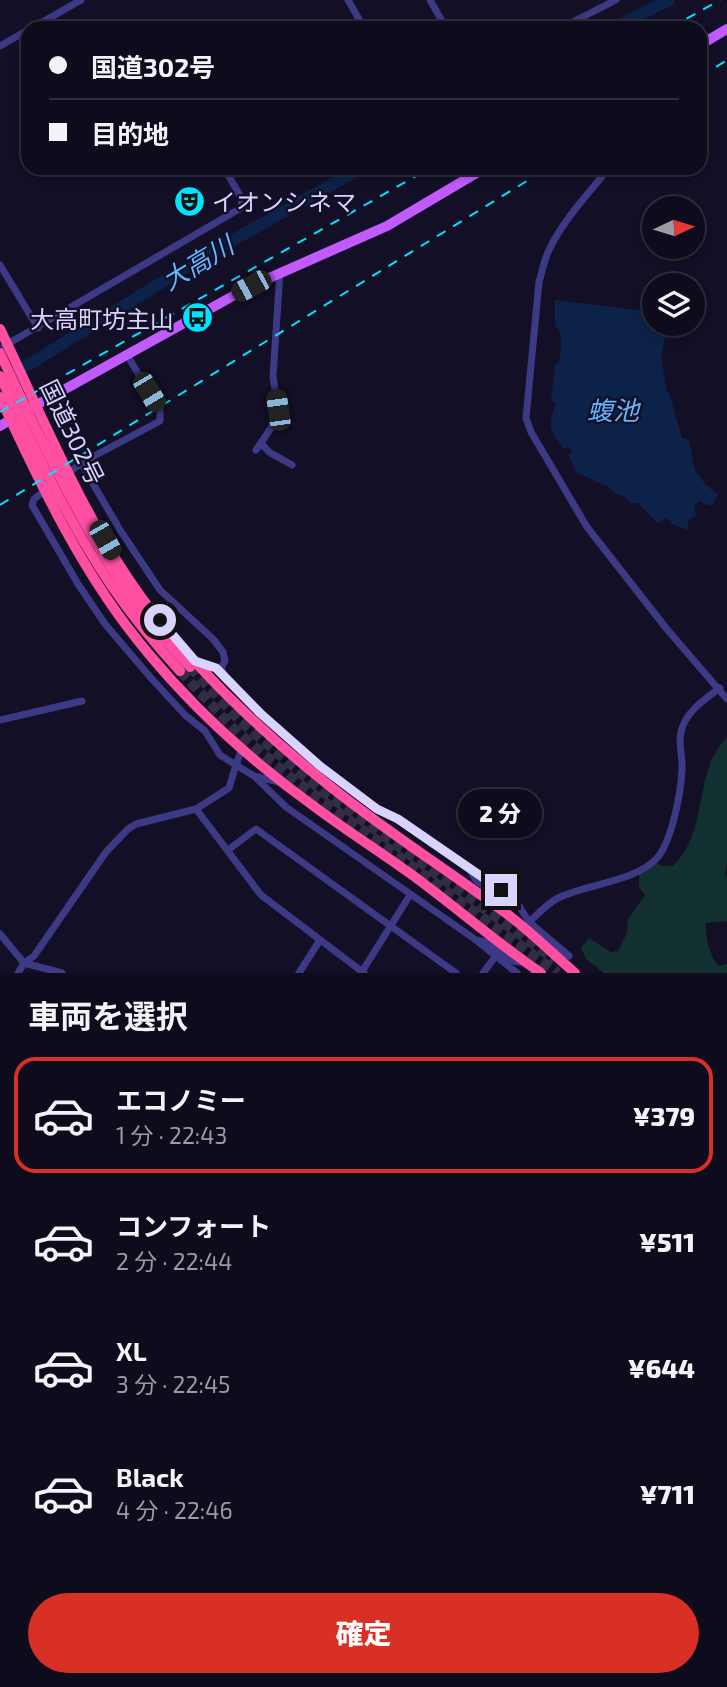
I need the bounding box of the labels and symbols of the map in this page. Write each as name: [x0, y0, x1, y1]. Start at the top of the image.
theatre icon: イオンシネマ: [172, 184, 206, 218]
place label: イオンシネマ: [212, 187, 356, 216]
north arrow: [642, 196, 705, 259]
water label: 大高川: [156, 227, 241, 295]
car: [228, 267, 275, 305]
bus stop icon: 大高町坊主山: [180, 301, 214, 335]
place label: 大高町坊主山: [30, 304, 174, 333]
car: [130, 369, 169, 415]
street label: 国道302号: [35, 375, 111, 489]
car: [265, 388, 292, 432]
water label: 蝮池: [587, 394, 642, 425]
car: [86, 517, 125, 563]
route start: [144, 604, 176, 636]
callout: 2 分: [459, 788, 543, 838]
route end: [485, 874, 517, 906]

